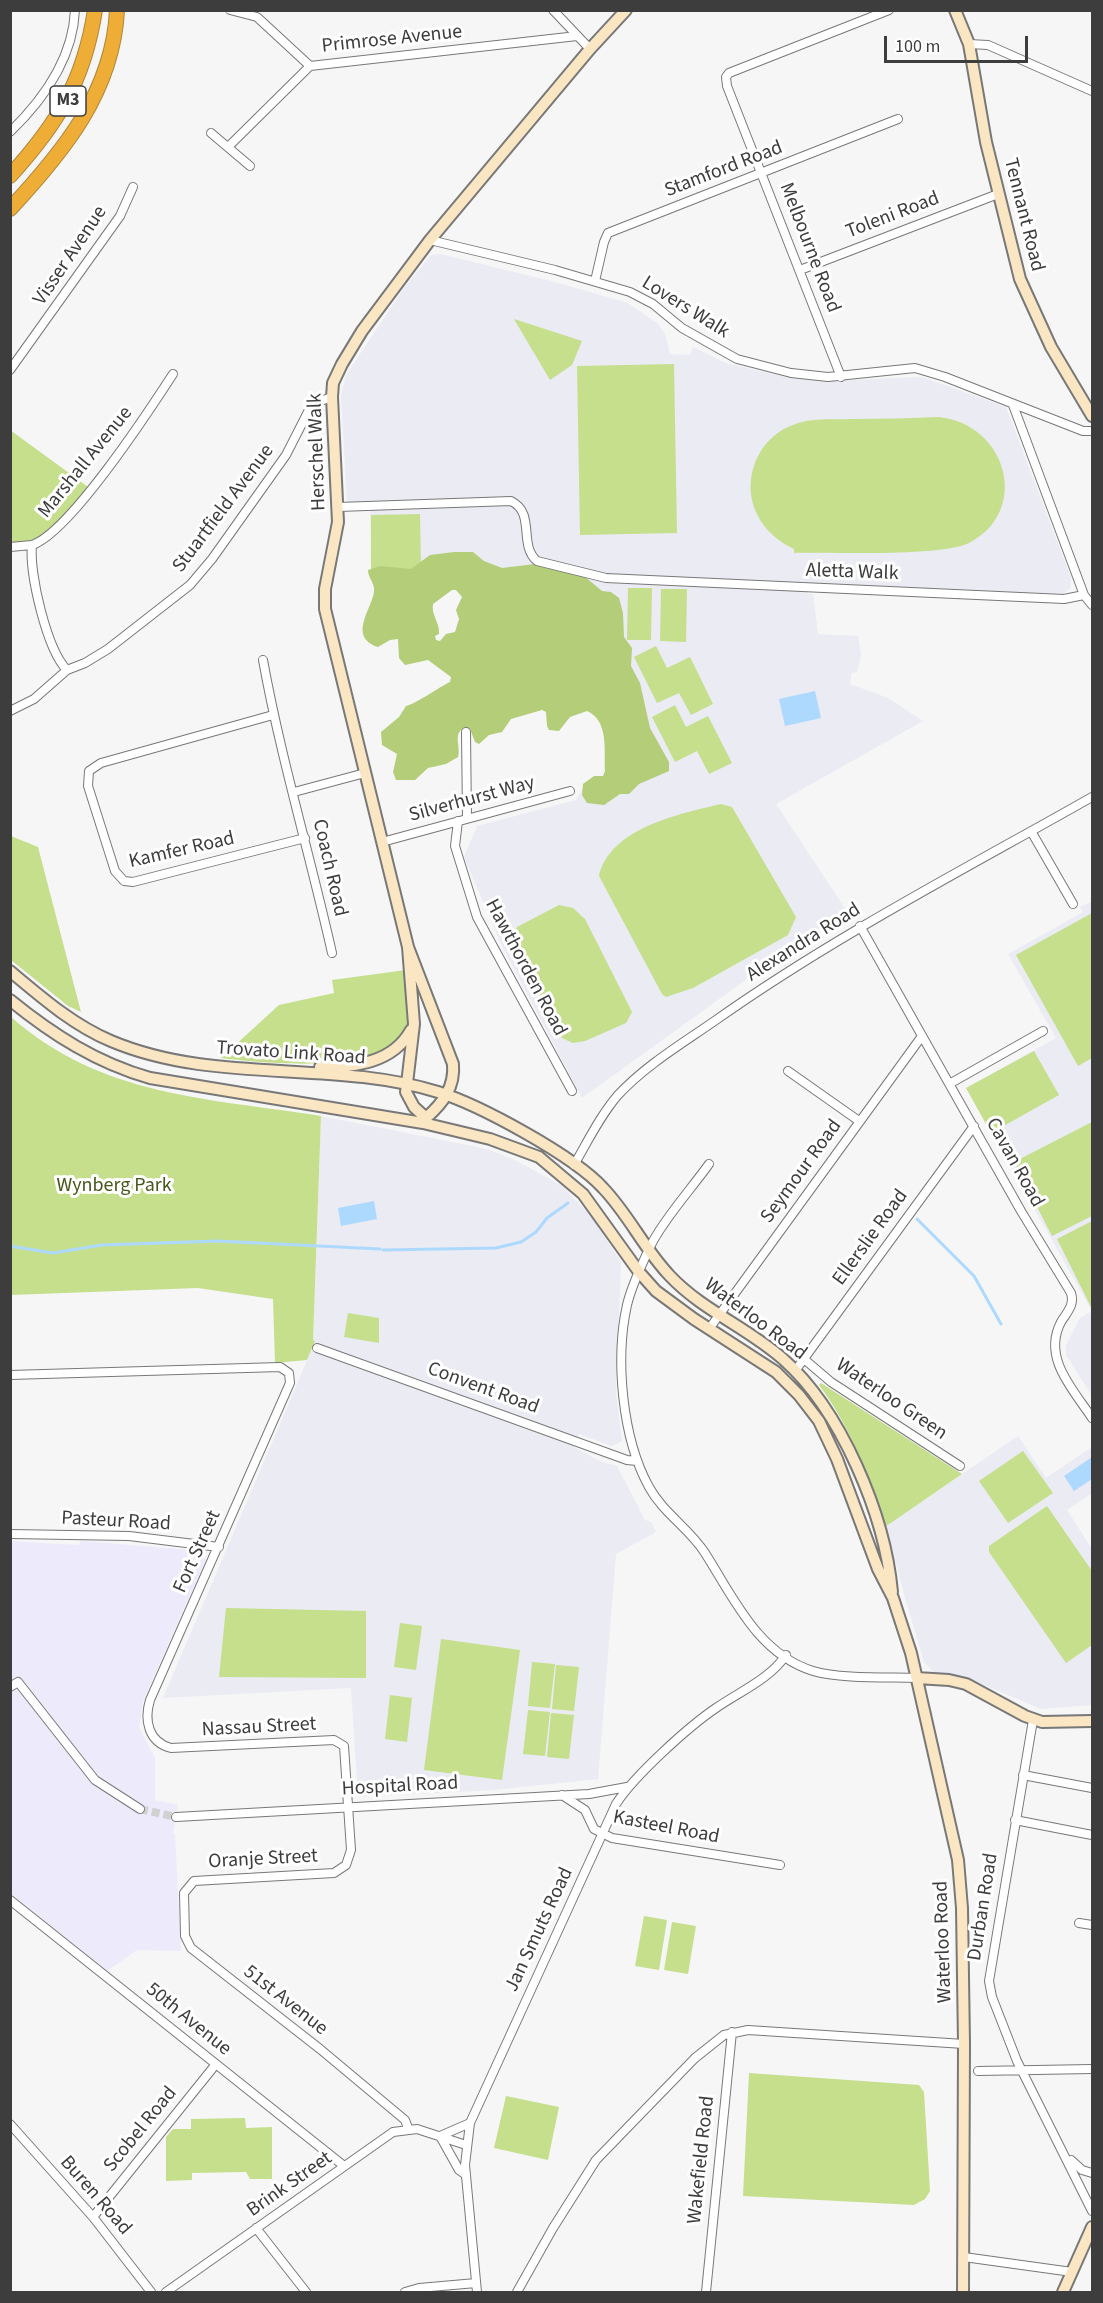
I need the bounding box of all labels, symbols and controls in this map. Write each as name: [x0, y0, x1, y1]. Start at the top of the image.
street label: Primrose Avenue: [321, 21, 463, 59]
scale bar: [887, 24, 1031, 62]
text: 100 m: [895, 34, 940, 59]
road number: M3: [50, 86, 86, 116]
street label: Stamford Road: [662, 136, 786, 204]
street label: Tennant Road: [997, 156, 1049, 274]
street label: Melbourne Road: [773, 180, 845, 316]
street label: Toleni Road: [843, 187, 943, 245]
street label: Visser Avenue: [29, 202, 113, 310]
street label: Lovers Walk: [637, 272, 733, 344]
street label: Herschel Walk: [304, 393, 332, 511]
street label: Marshall Avenue: [34, 402, 138, 524]
street label: Stuartfield Avenue: [168, 440, 280, 578]
street label: Aletta Walk: [805, 559, 899, 587]
street label: Silverhurst Way: [407, 772, 537, 828]
street label: Coach Road: [306, 817, 352, 919]
street label: Kamfer Road: [127, 827, 237, 875]
street label: Hawthorden Road: [479, 895, 571, 1041]
street label: Alexandra Road: [742, 898, 866, 988]
street label: Trovato Link Road: [215, 1037, 367, 1071]
street label: Cavan Road: [980, 1114, 1048, 1212]
street label: Seymour Road: [756, 1116, 848, 1228]
park label: Wynberg Park: [56, 1175, 172, 1199]
street label: Ellerslie Road: [828, 1185, 914, 1291]
street label: Waterloo Road: [699, 1274, 811, 1366]
street label: Waterloo Green: [831, 1354, 951, 1446]
street label: Convent Road: [424, 1358, 542, 1420]
street label: Pasteur Road: [61, 1507, 171, 1537]
street label: Fort Street: [169, 1507, 227, 1597]
street label: Nassau Street: [201, 1713, 317, 1743]
street label: Hospital Road: [341, 1772, 459, 1802]
street label: Kasteel Road: [611, 1806, 721, 1850]
street label: Oranje Street: [208, 1845, 318, 1875]
street label: Durban Road: [964, 1851, 1004, 1963]
street label: Jan Smuts Road: [501, 1864, 579, 1996]
street label: Waterloo Road: [930, 1880, 958, 2004]
street label: 51st Avenue: [238, 1961, 332, 2041]
street label: 50th Avenue: [140, 1978, 236, 2062]
street label: Scobel Road: [99, 2082, 183, 2178]
street label: Wakefield Road: [683, 2095, 721, 2225]
street label: Brink Street: [243, 2147, 337, 2223]
street label: Buren Road: [54, 2151, 136, 2241]

